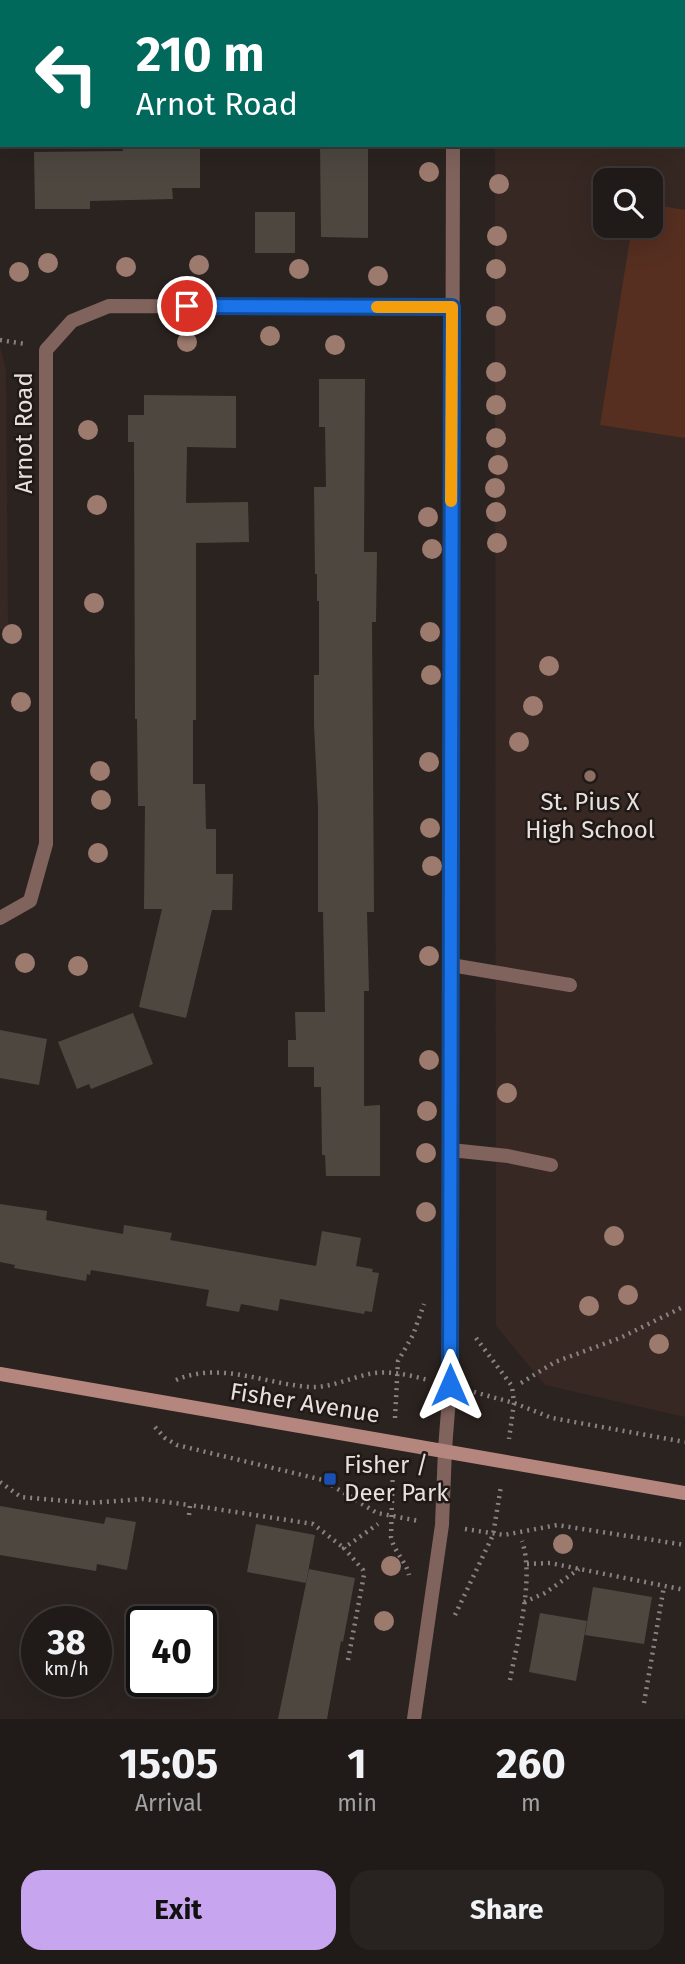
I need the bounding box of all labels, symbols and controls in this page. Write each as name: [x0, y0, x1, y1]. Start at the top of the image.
text: 210 m: [136, 25, 265, 84]
icon: left: [21, 28, 112, 119]
text: Arnot Road: [136, 85, 298, 123]
map controls: [593, 168, 663, 238]
button: search: [593, 168, 663, 238]
pin: [157, 276, 217, 336]
icon: arrive: [168, 287, 206, 325]
street label: Arnot Road: [10, 372, 38, 494]
marker: St. Pius X High School: [582, 768, 598, 784]
place label: St. Pius X High School: [525, 788, 655, 844]
position arrow: [413, 1348, 487, 1422]
street label: Fisher Avenue: [228, 1377, 382, 1429]
place label: Fisher / Deer Park: [344, 1451, 449, 1507]
marker: Fisher / Deer Park: [322, 1471, 338, 1487]
speed limit sign: 40: [126, 1606, 217, 1697]
text: 38: [47, 1621, 86, 1663]
text: km/h: [44, 1658, 89, 1680]
text: 15:05: [119, 1739, 218, 1789]
text: 1: [347, 1739, 367, 1789]
text: 260: [496, 1739, 566, 1789]
text: Arrival: [135, 1789, 202, 1817]
text: min: [337, 1789, 377, 1817]
text: m: [521, 1789, 541, 1817]
button: Exit: [21, 1870, 336, 1950]
button: Share: [350, 1870, 664, 1950]

